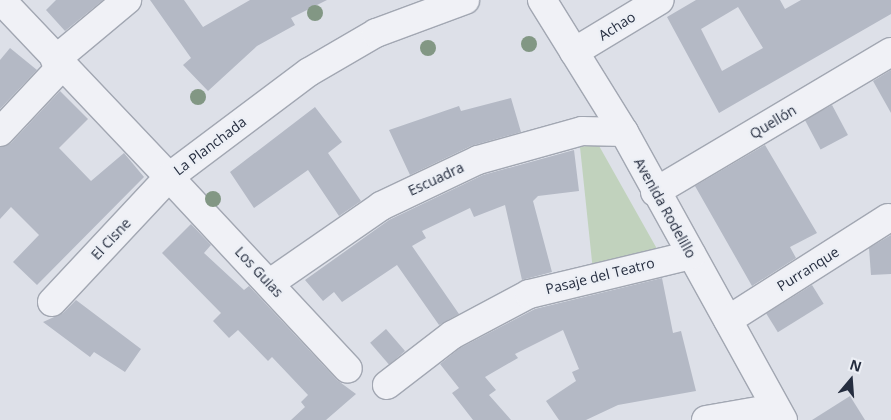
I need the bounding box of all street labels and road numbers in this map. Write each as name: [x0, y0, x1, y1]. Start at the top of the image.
street label: Achao: [595, 8, 639, 44]
street label: Quellón: [747, 102, 799, 142]
street label: La Planchada: [170, 113, 250, 179]
street label: Avenida Rodelillo: [631, 155, 699, 261]
street label: Escuadra: [405, 159, 467, 199]
street label: El Cisne: [88, 215, 134, 263]
street label: Los Guias: [231, 243, 287, 301]
street label: Purranque: [774, 243, 842, 295]
street label: Pasaje del Teatro: [544, 254, 656, 298]

